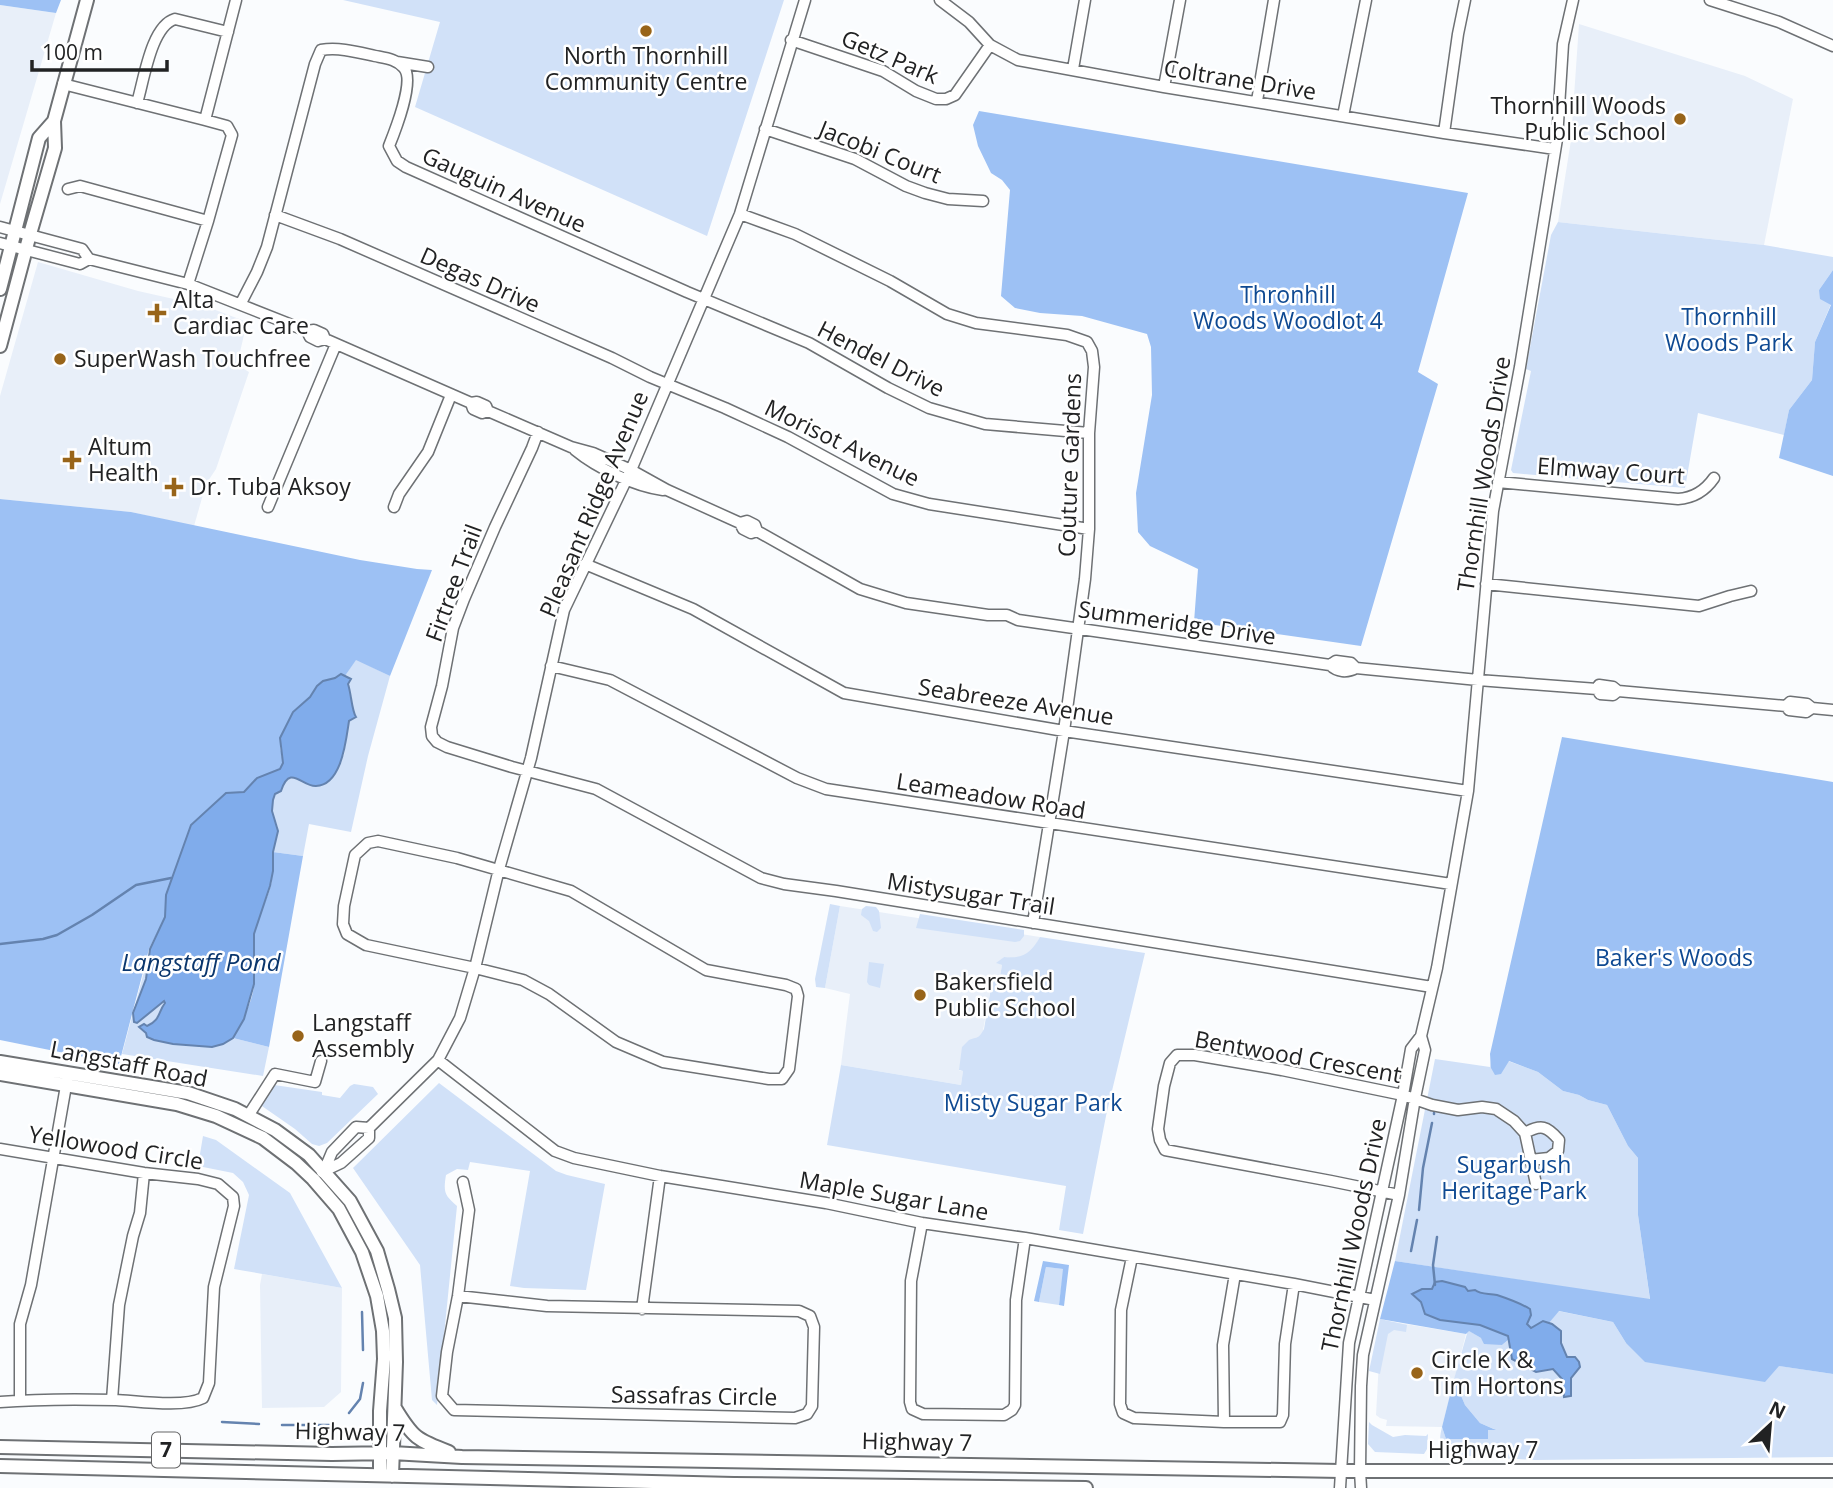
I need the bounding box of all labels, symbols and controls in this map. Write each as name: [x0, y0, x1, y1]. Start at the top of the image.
street label: Getz Park: [837, 21, 944, 91]
marker: North Thornhill Community Centre: [638, 23, 654, 39]
scale bar: [32, 28, 166, 72]
text: 100 m: [42, 38, 103, 66]
place label: North Thornhill Community Centre: [545, 39, 747, 97]
street label: Coltrane Drive: [1162, 51, 1319, 107]
place label: Thornhill Woods Public School: [1490, 89, 1666, 147]
street label: Jacobi Court: [812, 111, 946, 190]
marker: Thornhill Woods Public School: [1672, 111, 1688, 127]
street label: Gauguin Avenue: [417, 139, 591, 240]
street label: Degas Drive: [415, 238, 545, 320]
park label: Thronhill Woods Woodlot 4: [1193, 278, 1383, 336]
place label: Alta Cardiac Care: [173, 283, 309, 341]
park label: Thornhill Woods Park: [1665, 300, 1793, 358]
marker: Alta Cardiac Care: [147, 303, 167, 323]
street label: Hendel Drive: [812, 312, 951, 404]
place label: SuperWash Touchfree: [74, 342, 311, 374]
marker: SuperWash Touchfree: [52, 351, 68, 367]
street label: Thornhill Woods Drive: [1449, 354, 1517, 594]
street label: Couture Gardens: [1050, 372, 1088, 557]
street label: Pleasant Ridge Avenue: [531, 386, 655, 622]
street label: Morisot Avenue: [760, 391, 925, 493]
place label: Altum Health: [88, 430, 159, 488]
street label: Elmway Court: [1536, 449, 1686, 491]
marker: Altum Health: [62, 450, 82, 470]
place label: Dr. Tuba Aksoy: [190, 470, 351, 502]
marker: Dr. Tuba Aksoy: [164, 477, 184, 497]
street label: Firtree Trail: [417, 519, 489, 646]
street label: Summeridge Drive: [1076, 592, 1278, 652]
street label: Seabreeze Avenue: [916, 670, 1116, 732]
street label: Leameadow Road: [894, 764, 1088, 826]
street label: Mistysugar Trail: [885, 864, 1057, 922]
park label: Baker's Woods: [1595, 941, 1753, 973]
water label: Langstaff Pond: [121, 945, 282, 978]
place label: Bakersfield Public School: [934, 965, 1076, 1023]
marker: Bakersfield Public School: [912, 987, 928, 1003]
place label: Langstaff Assembly: [312, 1006, 415, 1064]
street label: Bentwood Crescent: [1192, 1022, 1404, 1090]
marker: Langstaff Assembly: [290, 1028, 306, 1044]
street label: Langstaff Road: [48, 1032, 211, 1094]
park label: Misty Sugar Park: [944, 1086, 1122, 1118]
street label: Thornhill Woods Drive: [1313, 1115, 1393, 1354]
street label: Yellowood Circle: [27, 1117, 206, 1177]
park label: Sugarbush Heritage Park: [1441, 1148, 1587, 1206]
street label: Maple Sugar Lane: [797, 1163, 991, 1227]
place label: Circle K & Tim Hortons: [1431, 1343, 1564, 1401]
marker: Circle K & Tim Hortons: [1409, 1365, 1425, 1381]
street label: Sassafras Circle: [611, 1378, 777, 1412]
north arrow: [1735, 1390, 1805, 1460]
text: N: [1765, 1395, 1790, 1425]
street label: Highway 7: [294, 1414, 406, 1448]
street label: Highway 7: [861, 1424, 973, 1458]
road number: 7: [152, 1432, 180, 1468]
street label: Highway 7: [1428, 1433, 1538, 1465]

